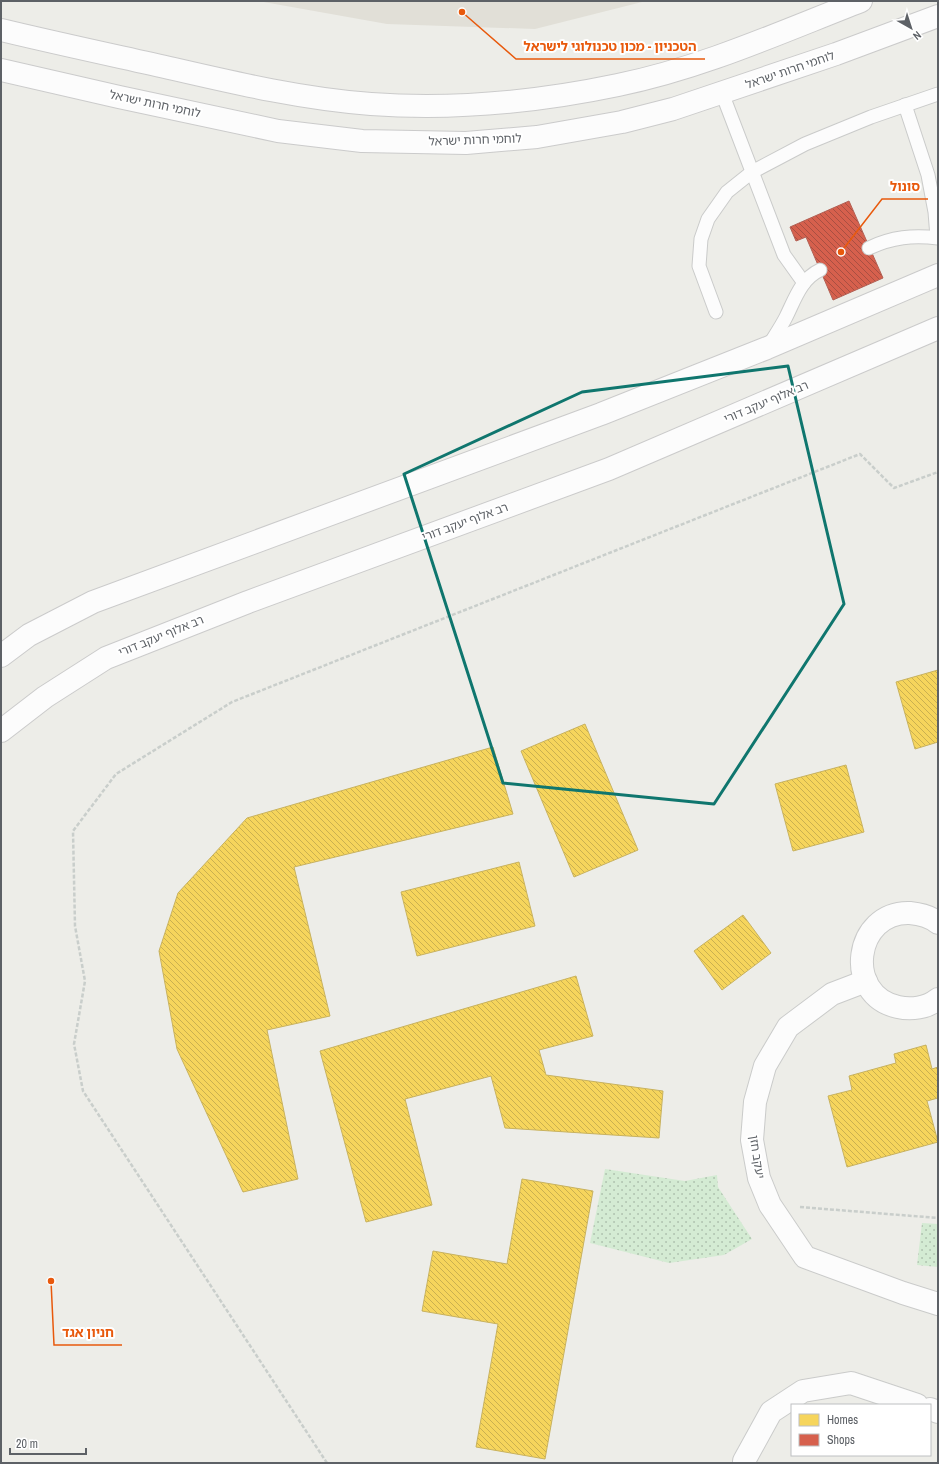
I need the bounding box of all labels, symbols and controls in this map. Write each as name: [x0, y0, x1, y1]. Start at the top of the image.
north arrow: [891, 8, 931, 48]
text: N: [910, 28, 924, 43]
callout: הטכניון - מכון טכנולוגי לישראל: [516, 34, 705, 59]
text: הטכניון - מכון טכנולוגי לישראל: [523, 38, 697, 55]
street label: לוחמי חרות ישראל: [743, 47, 837, 93]
street label: לוחמי חרות ישראל: [108, 86, 202, 122]
street label: לוחמי חרות ישראל: [428, 130, 522, 150]
callout: סונול: [882, 174, 928, 199]
text: סונול: [890, 178, 920, 195]
street label: רב אלוף יעקב דורי: [721, 377, 811, 427]
street label: רב אלוף יעקב דורי: [420, 499, 510, 545]
street label: רב אלוף יעקב דורי: [116, 612, 206, 660]
street label: יעקב חזן: [746, 1134, 768, 1180]
callout: חניון אגד: [54, 1320, 122, 1345]
text: חניון אגד: [62, 1324, 114, 1341]
legend: [791, 1404, 931, 1456]
text: Homes: [827, 1412, 858, 1428]
scale bar: [10, 1430, 86, 1456]
text: Shops: [827, 1432, 855, 1448]
text: 20 m: [16, 1436, 38, 1452]

